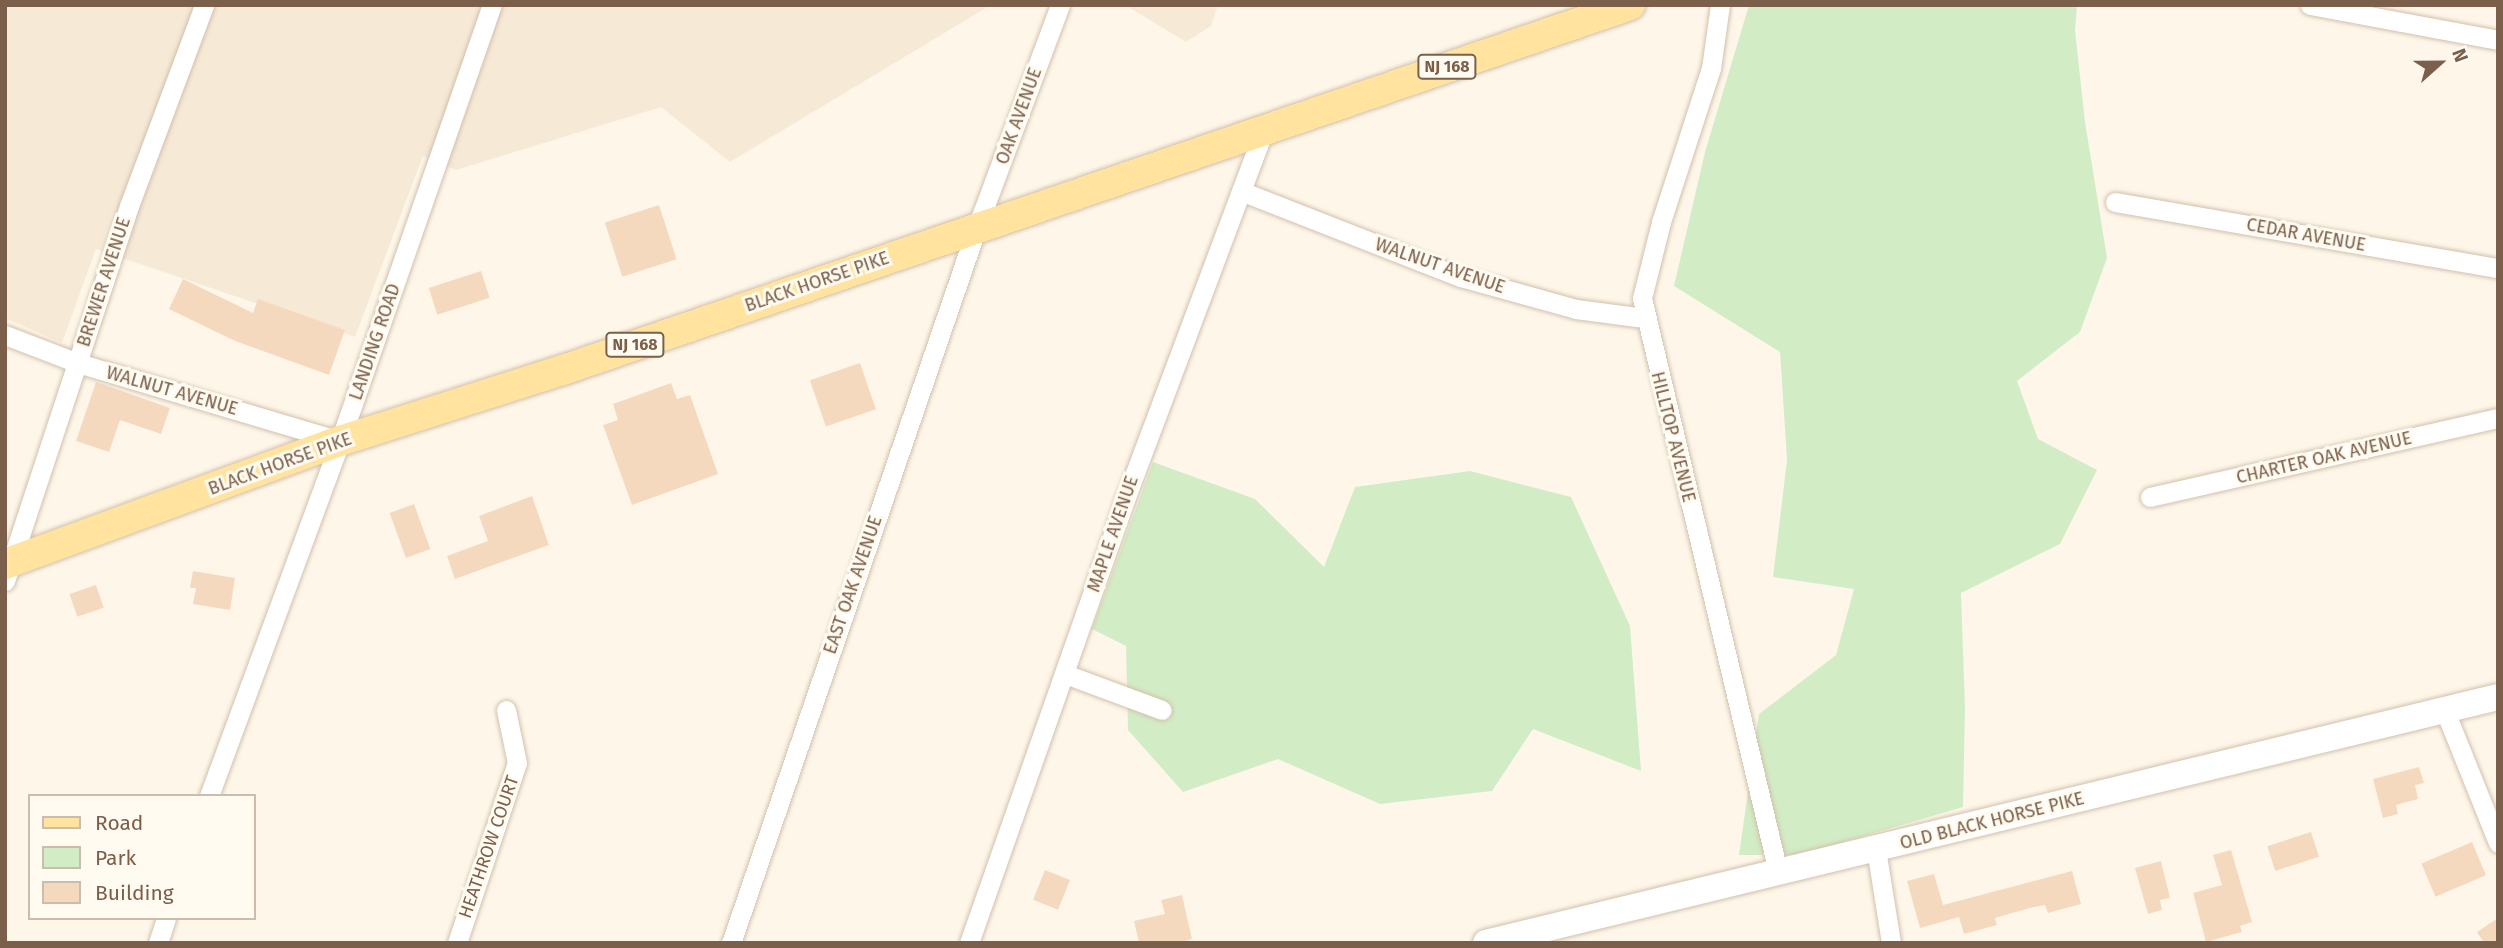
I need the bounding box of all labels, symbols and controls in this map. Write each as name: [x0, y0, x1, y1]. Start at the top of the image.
north arrow: [2405, 28, 2475, 98]
text: N: [2447, 45, 2473, 65]
road number: NJ 168: [1417, 54, 1477, 80]
street label: OAK AVENUE: [991, 65, 1047, 167]
street label: BREWER AVENUE: [73, 214, 135, 350]
street label: CEDAR AVENUE: [2245, 214, 2367, 256]
street label: WALNUT AVENUE: [1372, 234, 1508, 298]
street label: BLACK HORSE PIKE: [742, 247, 892, 317]
street label: LANDING ROAD: [345, 281, 405, 403]
road number: NJ 168: [605, 332, 665, 358]
street label: WALNUT AVENUE: [104, 362, 240, 420]
street label: HILLTOP AVENUE: [1646, 369, 1700, 505]
street label: CHARTER OAK AVENUE: [2234, 427, 2414, 489]
street label: BLACK HORSE PIKE: [205, 428, 355, 500]
street label: MAPLE AVENUE: [1083, 473, 1143, 595]
street label: EAST OAK AVENUE: [819, 513, 887, 657]
street label: HEATHROW COURT: [454, 773, 524, 921]
street label: OLD BLACK HORSE PIKE: [1898, 788, 2086, 854]
legend: [28, 794, 256, 920]
text: Road: [95, 810, 143, 836]
text: Park: [95, 845, 136, 871]
text: Building: [95, 880, 174, 906]

